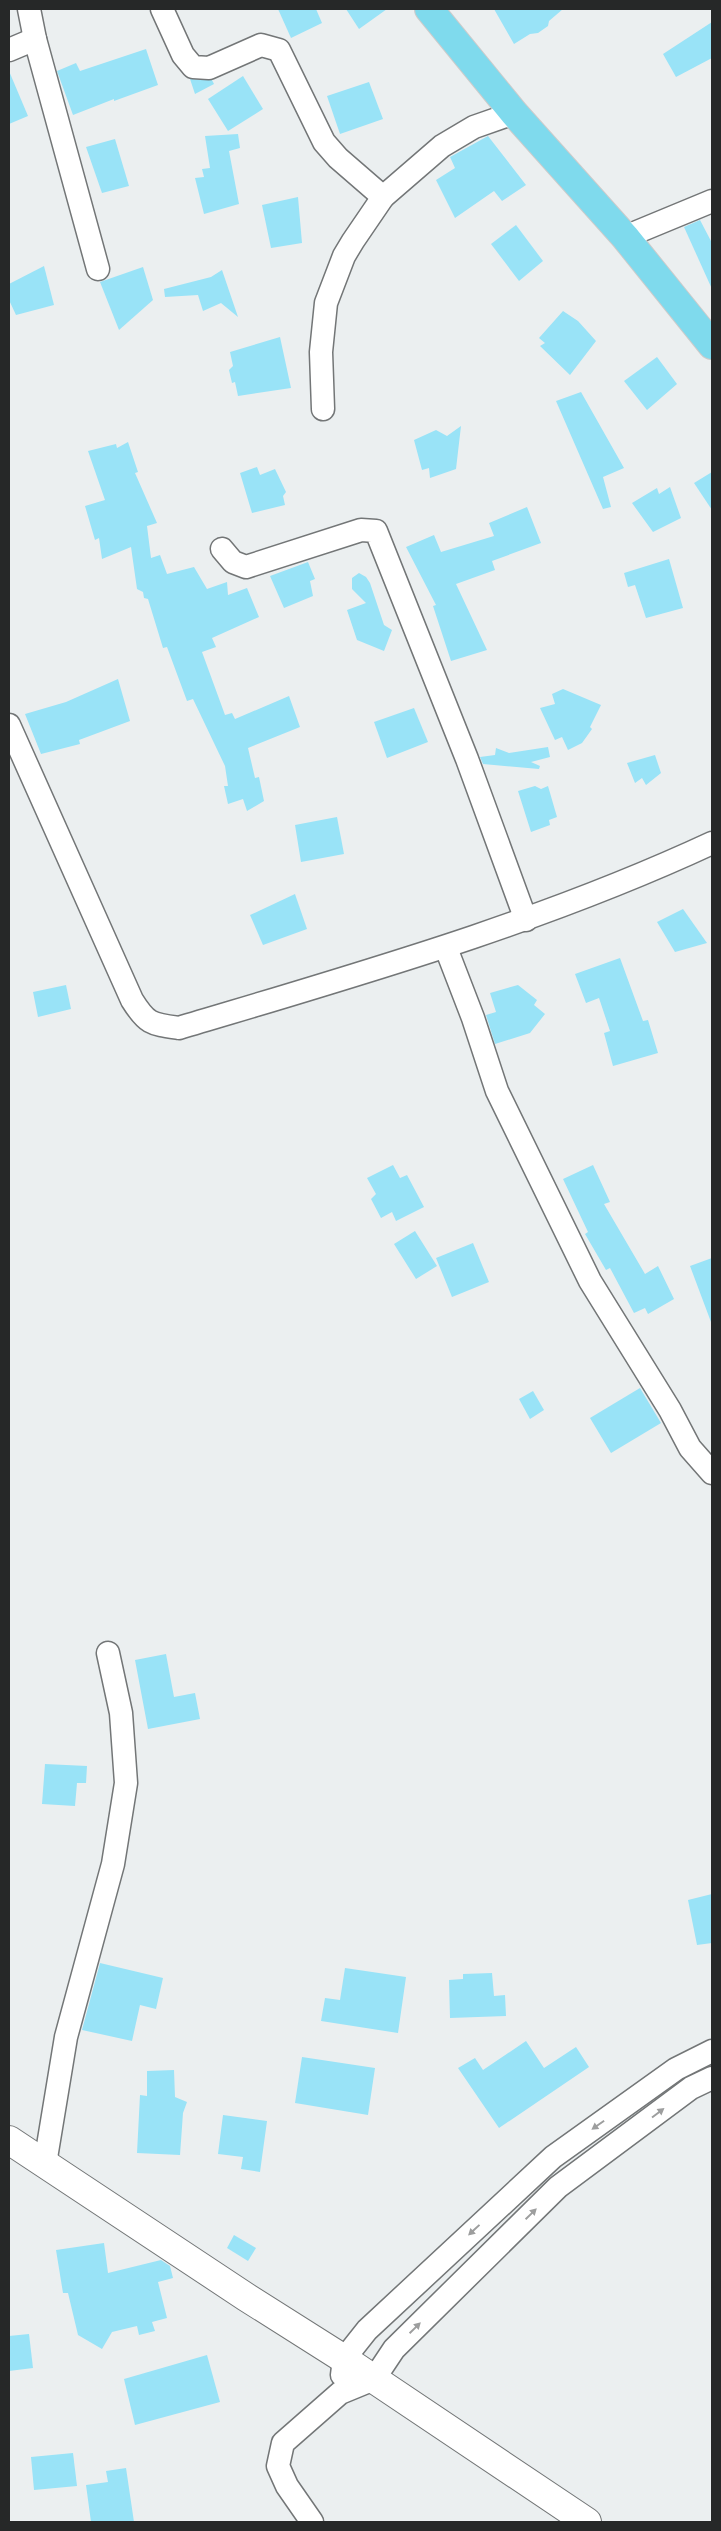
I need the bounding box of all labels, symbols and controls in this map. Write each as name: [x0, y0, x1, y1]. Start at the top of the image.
one-way arrow: [651, 2108, 665, 2118]
one-way arrow: [591, 2120, 605, 2130]
one-way arrow: [525, 2208, 537, 2220]
one-way arrow: [469, 2224, 481, 2236]
one-way arrow: [409, 2322, 421, 2334]

